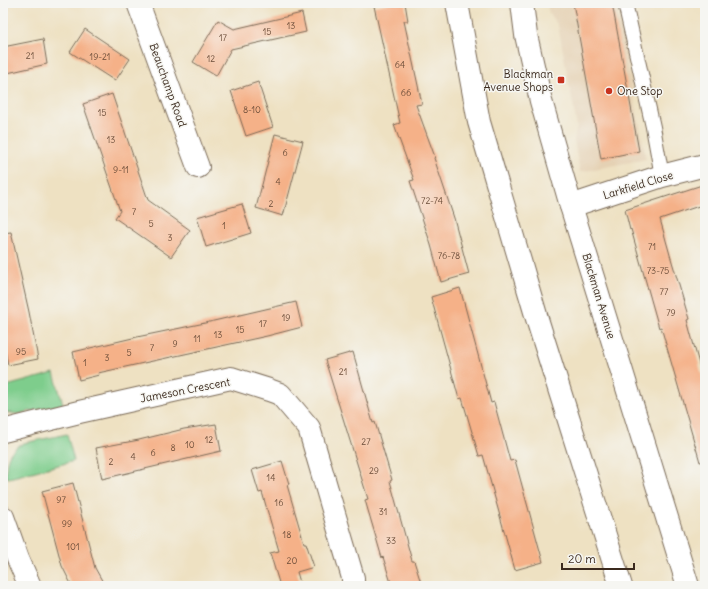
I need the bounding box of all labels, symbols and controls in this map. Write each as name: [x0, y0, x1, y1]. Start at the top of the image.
house number: 13: [287, 20, 295, 31]
house number: 15: [263, 26, 271, 37]
house number: 17: [219, 32, 228, 43]
street label: Beauchamp Road: [146, 41, 190, 129]
house number: 21: [26, 50, 34, 61]
house number: 19-21: [90, 51, 110, 62]
house number: 12: [207, 53, 215, 64]
house number: 64: [395, 59, 405, 70]
place label: Blackman Avenue Shops: [484, 67, 553, 94]
marker: Blackman Avenue Shops: [556, 75, 566, 85]
place label: One Stop: [617, 84, 663, 98]
marker: One Stop: [604, 86, 614, 96]
house number: 66: [401, 87, 411, 98]
house number: 8-10: [243, 104, 261, 115]
house number: 15: [98, 107, 106, 118]
house number: 13: [107, 134, 115, 145]
house number: 6: [282, 147, 288, 158]
house number: 9-11: [113, 164, 129, 175]
street label: Larkfield Close: [601, 168, 675, 202]
house number: 4: [275, 176, 281, 187]
house number: 72-74: [421, 195, 443, 206]
house number: 2: [269, 198, 274, 209]
house number: 7: [132, 206, 137, 217]
house number: 5: [148, 218, 154, 229]
house number: 1: [222, 220, 226, 231]
house number: 3: [167, 232, 173, 243]
house number: 71: [648, 241, 656, 252]
house number: 76-78: [438, 250, 460, 261]
street label: Blackman Avenue: [579, 251, 619, 341]
house number: 73-75: [647, 265, 669, 276]
house number: 77: [660, 286, 669, 297]
house number: 79: [666, 307, 676, 318]
house number: 19: [282, 312, 290, 323]
house number: 17: [259, 318, 268, 329]
house number: 15: [236, 324, 244, 335]
house number: 13: [214, 329, 222, 340]
house number: 11: [193, 333, 201, 344]
house number: 9: [172, 338, 178, 349]
house number: 7: [150, 342, 155, 353]
house number: 95: [16, 346, 26, 357]
house number: 5: [126, 347, 132, 358]
house number: 3: [104, 352, 110, 363]
house number: 1: [83, 357, 87, 368]
house number: 21: [339, 366, 347, 377]
street label: Jameson Crescent: [139, 374, 231, 406]
house number: 12: [205, 434, 213, 445]
house number: 27: [361, 436, 371, 447]
house number: 10: [185, 439, 195, 450]
house number: 8: [170, 442, 176, 453]
house number: 6: [150, 447, 156, 458]
house number: 4: [130, 451, 136, 462]
house number: 2: [109, 456, 114, 467]
house number: 29: [369, 465, 379, 476]
house number: 14: [267, 472, 275, 483]
house number: 97: [56, 494, 66, 505]
house number: 16: [275, 497, 283, 508]
house number: 31: [379, 506, 387, 517]
house number: 99: [62, 518, 72, 529]
house number: 18: [283, 529, 291, 540]
house number: 33: [386, 535, 396, 546]
house number: 101: [66, 541, 80, 552]
scale bar: [562, 545, 634, 571]
text: 20 m: [568, 551, 596, 566]
house number: 20: [287, 555, 298, 566]

